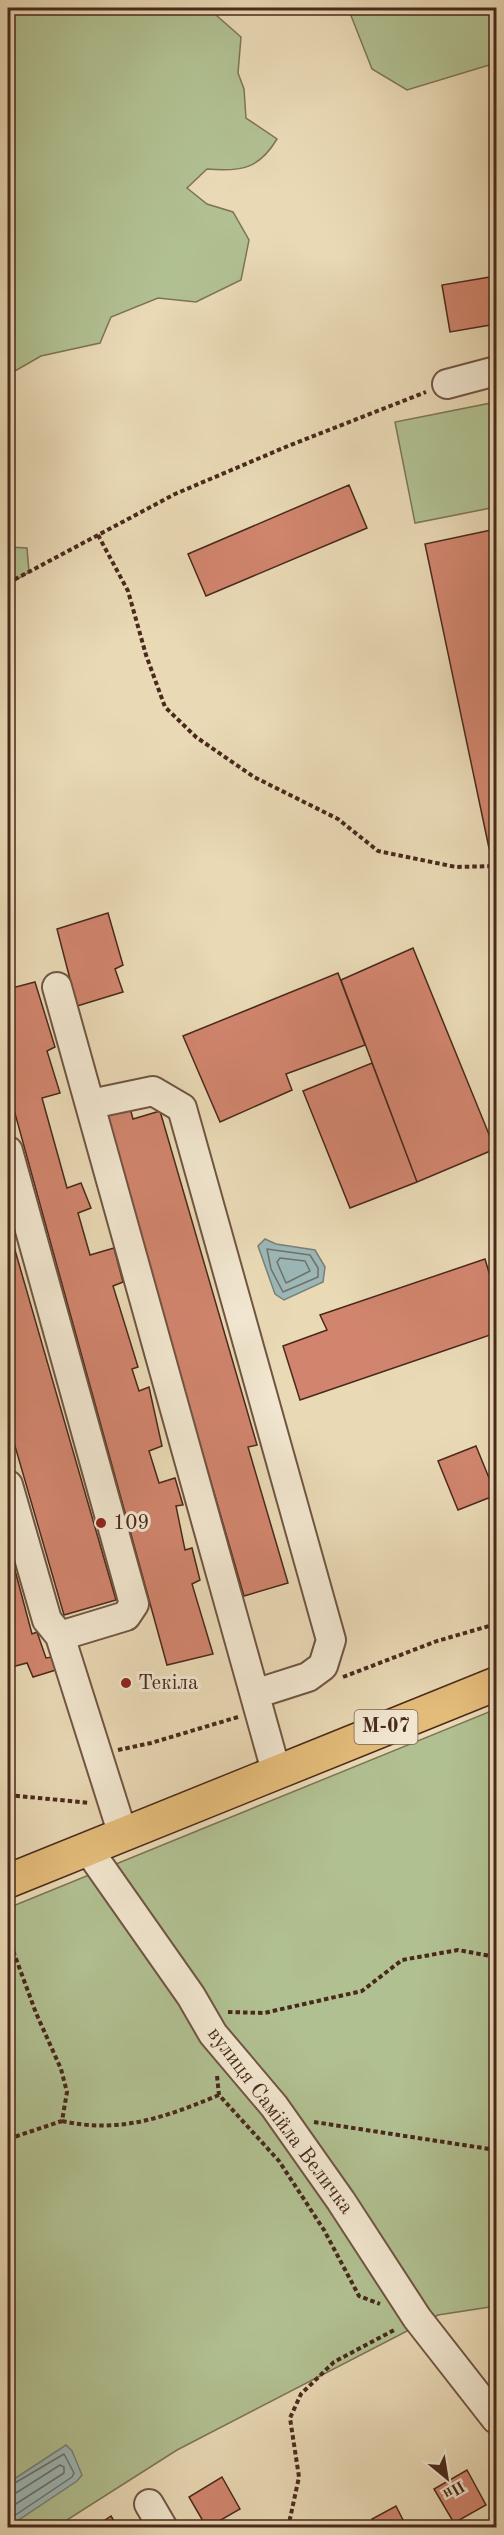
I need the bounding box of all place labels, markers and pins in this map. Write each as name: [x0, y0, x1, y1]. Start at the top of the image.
place label: 109: [113, 1513, 150, 1534]
marker: 109: [94, 1516, 108, 1530]
place label: Текіла: [138, 1673, 198, 1694]
marker: Текіла: [119, 1676, 133, 1690]

